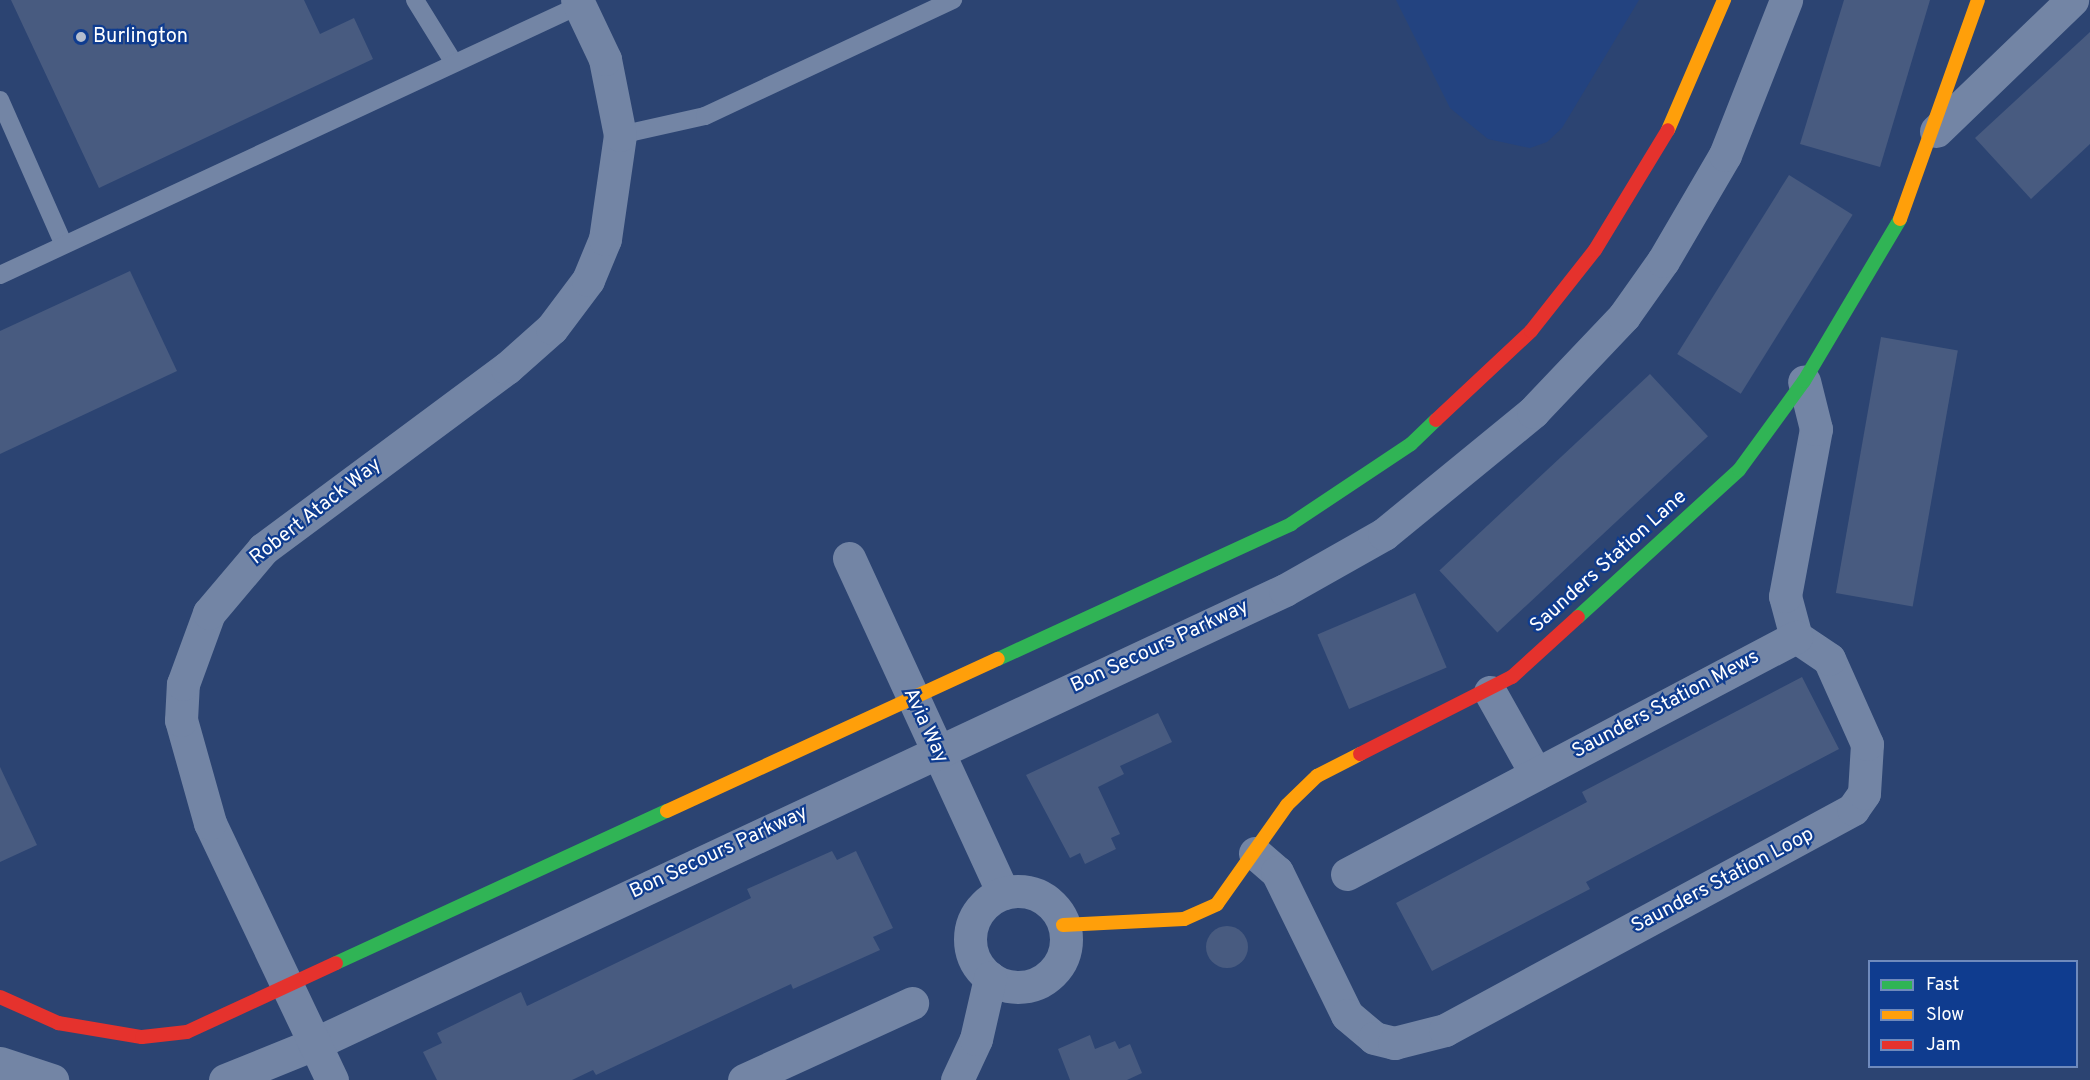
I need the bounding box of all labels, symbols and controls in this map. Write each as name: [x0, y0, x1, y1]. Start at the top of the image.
place label: Burlington: [93, 25, 188, 49]
marker: Burlington: [74, 30, 88, 44]
street label: Robert Atack Way: [245, 453, 387, 571]
street label: Saunders Station Lane: [1526, 485, 1692, 639]
street label: Bon Secours Parkway: [1067, 595, 1253, 699]
street label: Saunders Station Mews: [1568, 646, 1764, 764]
street label: Avia Way: [897, 684, 953, 768]
street label: Bon Secours Parkway: [626, 801, 812, 905]
street label: Saunders Station Loop: [1628, 823, 1818, 939]
legend: [1868, 960, 2078, 1068]
text: Fast: [1926, 974, 1959, 997]
text: Slow: [1926, 1004, 1964, 1027]
text: Jam: [1926, 1034, 1961, 1057]

